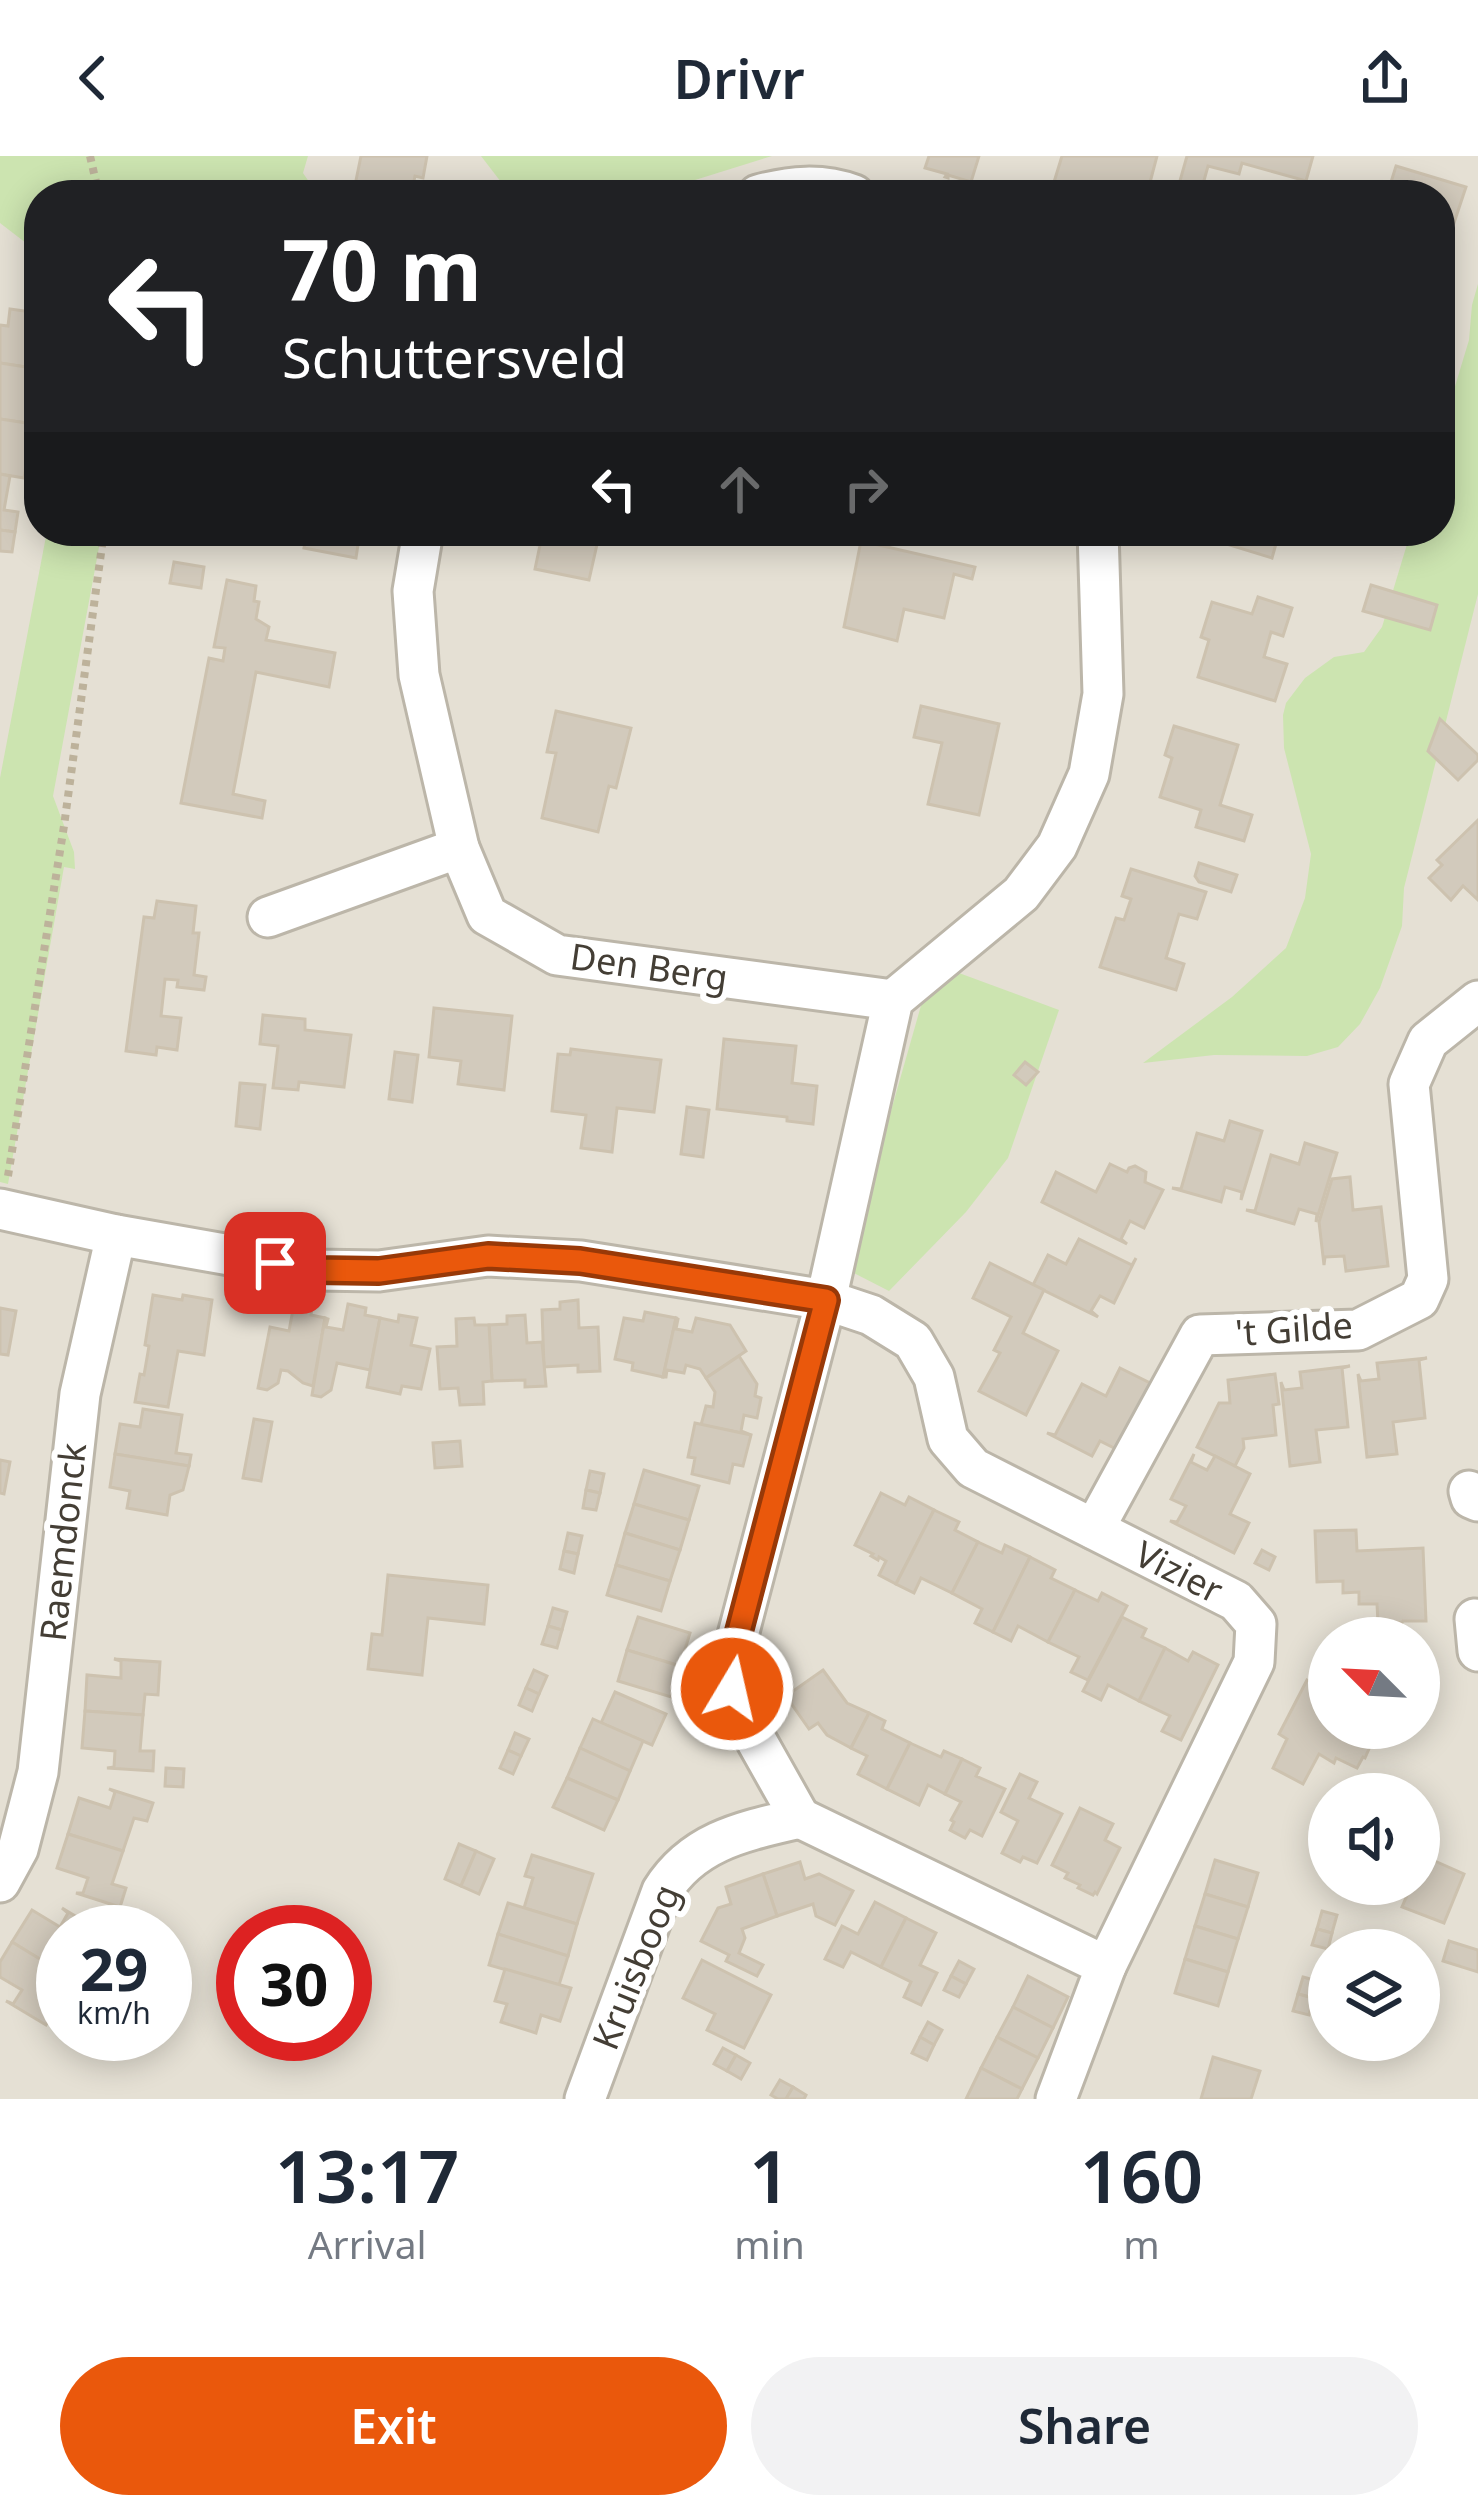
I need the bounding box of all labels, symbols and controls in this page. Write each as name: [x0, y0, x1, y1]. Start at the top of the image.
text: Drivr: [673, 41, 805, 115]
icon: back: [60, 45, 126, 111]
icon: share: [1352, 45, 1418, 111]
text: 70 m: [282, 211, 482, 326]
icon: left: [84, 228, 240, 384]
text: Schuttersveld: [282, 320, 627, 394]
icon: left: [581, 456, 647, 522]
icon: ahead: [707, 456, 773, 522]
icon: right: [833, 456, 899, 522]
street label: Den Berg: [567, 931, 731, 1002]
pin: [224, 1212, 326, 1314]
icon: arrive: [242, 1230, 308, 1296]
street label: 't Gilde: [1234, 1300, 1354, 1357]
street label: Raemdonck: [28, 1440, 97, 1644]
street label: Vizier: [1127, 1529, 1232, 1614]
north arrow: [1308, 1617, 1440, 1749]
map controls: [1308, 1617, 1440, 2061]
position arrow: [669, 1626, 795, 1752]
button: sound: [1308, 1773, 1440, 1905]
street label: Kruisboog: [580, 1877, 691, 2057]
speed limit sign: 30: [216, 1905, 372, 2061]
text: 29: [80, 1927, 148, 2009]
button: layers: [1308, 1929, 1440, 2061]
text: km/h: [77, 1992, 151, 2033]
text: 13:17: [275, 2126, 459, 2224]
text: 1: [749, 2126, 790, 2224]
text: 160: [1080, 2126, 1203, 2224]
text: Arrival: [308, 2217, 427, 2270]
text: min: [734, 2217, 805, 2270]
text: m: [1123, 2217, 1160, 2270]
button: Exit: [60, 2357, 727, 2495]
button: Share: [751, 2357, 1418, 2495]

